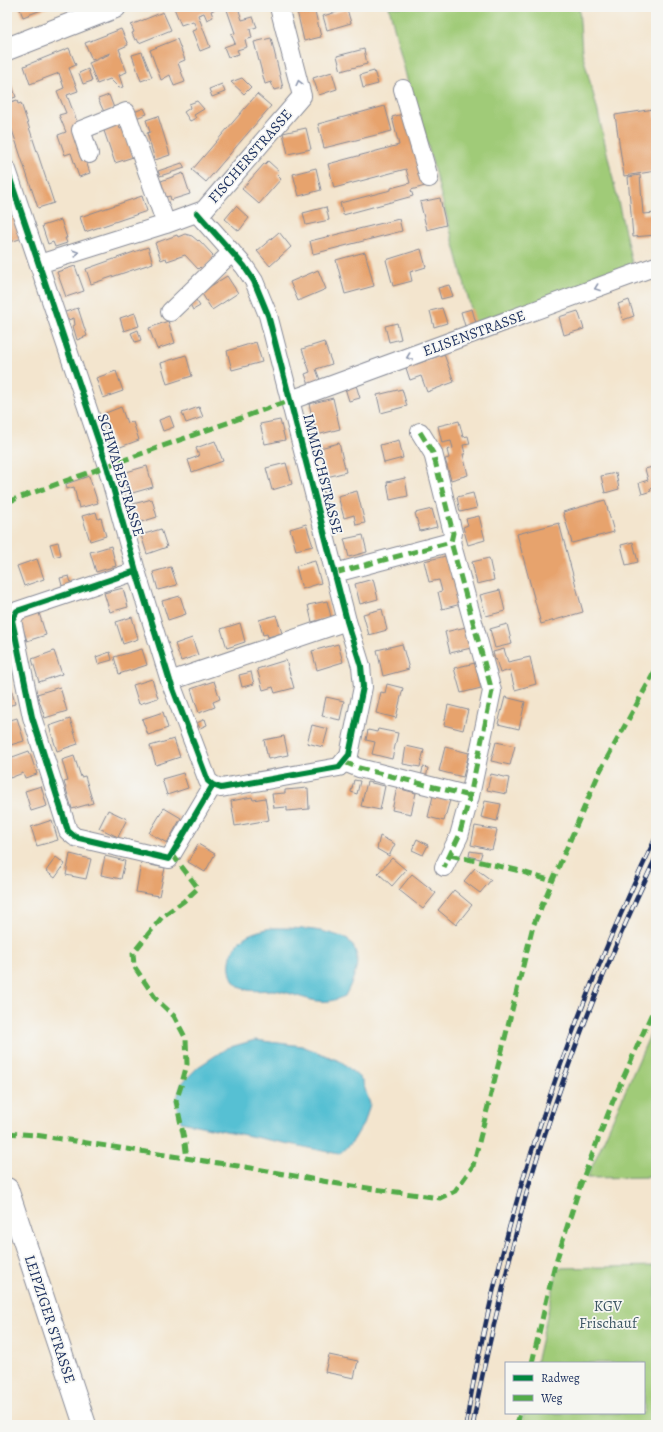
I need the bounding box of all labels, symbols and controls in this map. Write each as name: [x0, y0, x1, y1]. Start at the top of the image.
one-way arrow: [295, 80, 304, 87]
street label: FISCHERSTRASSE: [204, 105, 296, 207]
one-way arrow: [73, 249, 80, 257]
one-way arrow: [593, 283, 600, 292]
street label: ELISENSTRASSE: [420, 305, 528, 361]
one-way arrow: [405, 352, 412, 360]
street label: SCHWABESTRASSE: [93, 411, 149, 539]
street label: IMMISCHSTRASSE: [298, 412, 348, 536]
street label: LEIPZIGER STRASSE: [20, 1252, 80, 1386]
park label: KGV Frischauf: [579, 1296, 639, 1333]
legend: [505, 1362, 645, 1414]
text: Radweg: [541, 1370, 580, 1386]
text: Weg: [540, 1390, 563, 1406]

